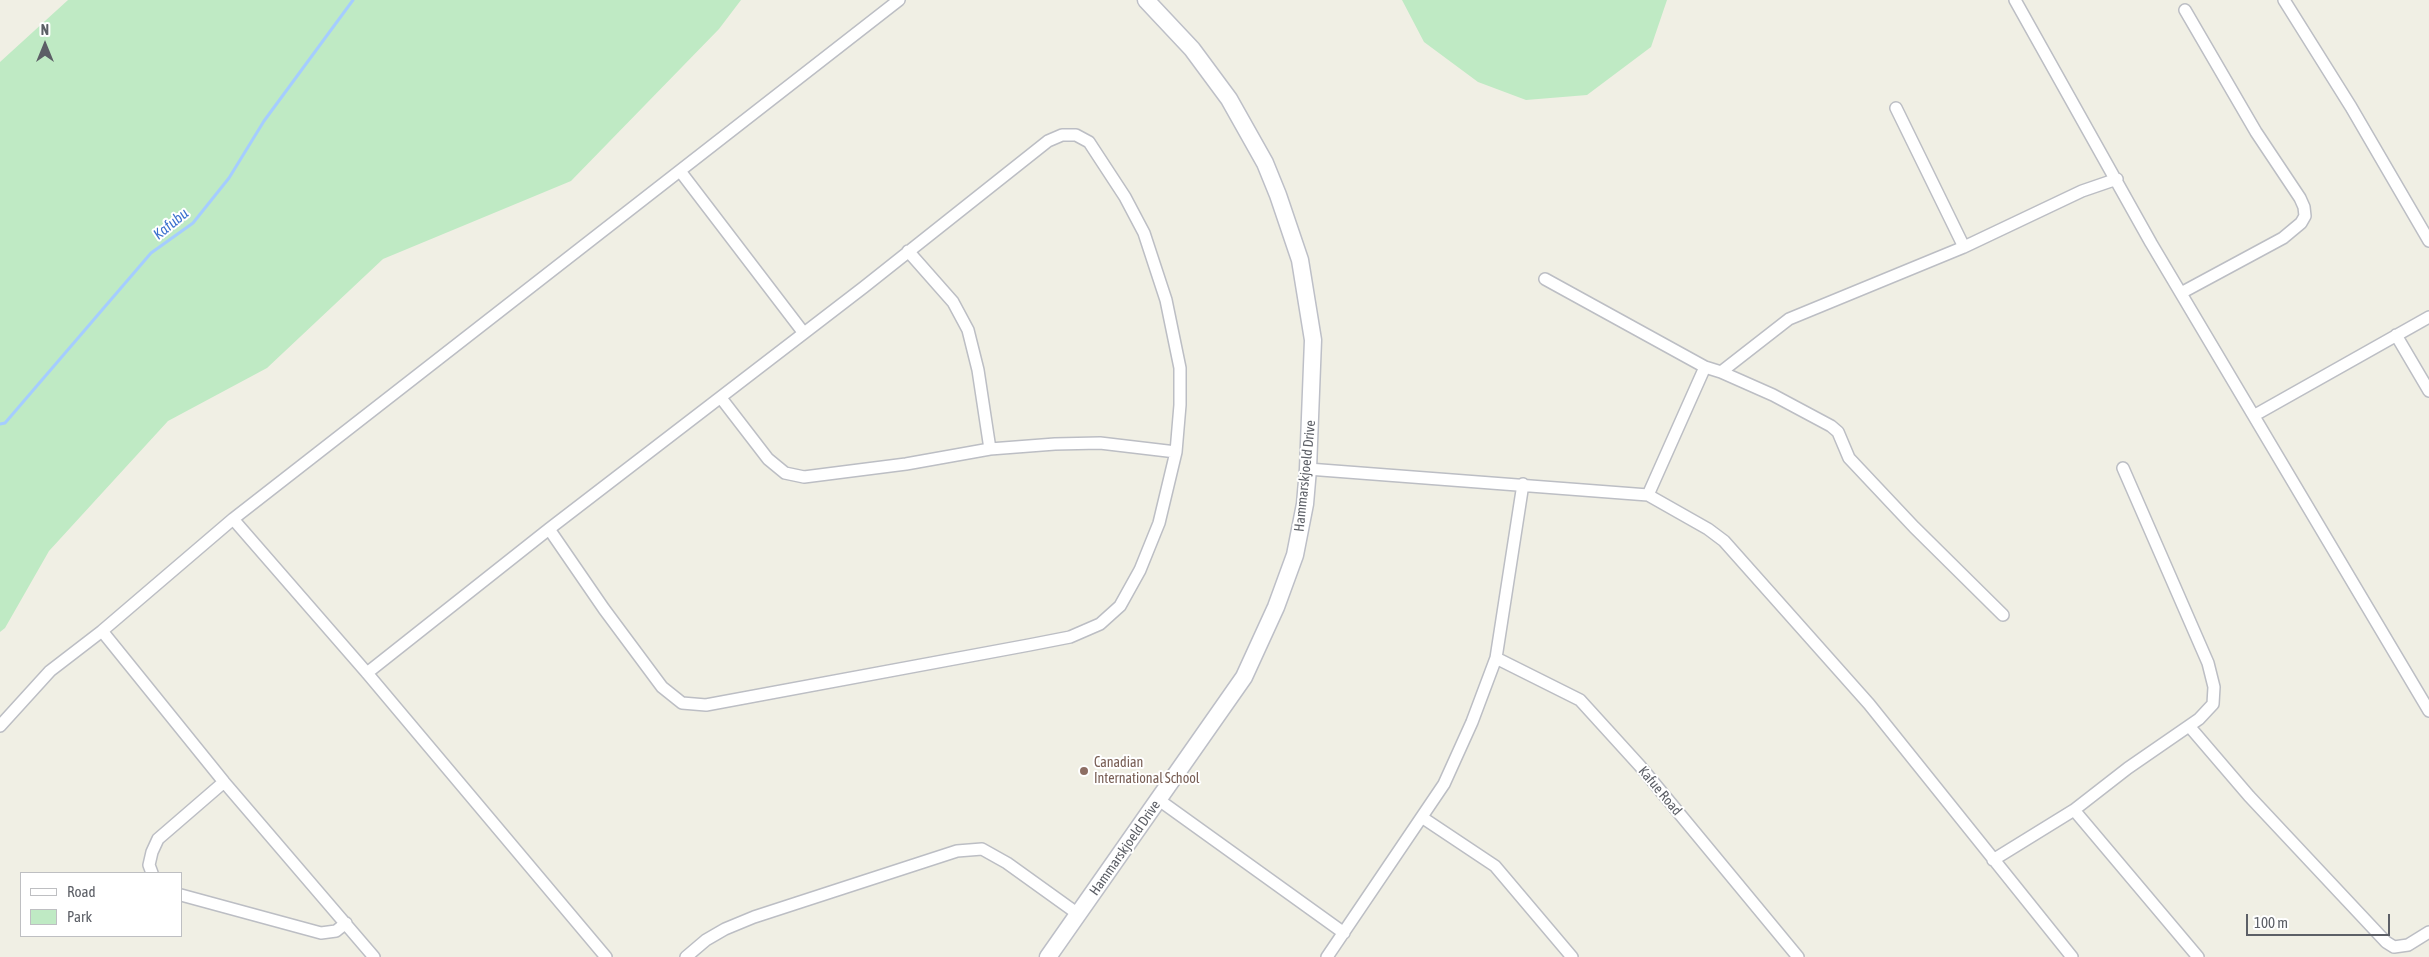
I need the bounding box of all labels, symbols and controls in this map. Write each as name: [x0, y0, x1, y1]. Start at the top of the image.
north arrow: [20, 20, 70, 70]
text: N: [41, 22, 49, 38]
water label: Kafubu: [150, 204, 192, 244]
street label: Hammarskjoeld Drive: [1291, 419, 1319, 533]
place label: Canadian International School: [1094, 755, 1200, 788]
street label: Kafue Road: [1635, 763, 1685, 819]
marker: Canadian International School: [1078, 765, 1090, 777]
street label: Hammarskjoeld Drive: [1086, 797, 1164, 899]
legend: [20, 872, 182, 937]
text: Road: [67, 883, 96, 900]
scale bar: [2249, 904, 2393, 936]
text: Park: [67, 908, 92, 925]
text: 100 m: [2254, 914, 2288, 931]

